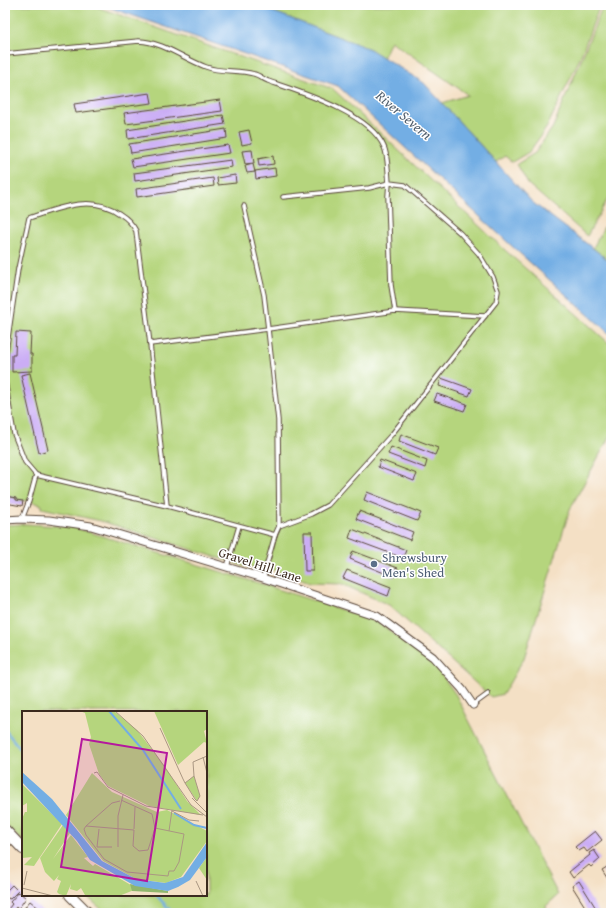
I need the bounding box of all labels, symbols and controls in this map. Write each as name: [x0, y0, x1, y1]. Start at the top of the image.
water label: River Severn: [371, 85, 436, 144]
street label: Gravel Hill Lane: [216, 543, 304, 587]
place label: Shrewsbury Men's Shed: [382, 548, 447, 582]
marker: Shrewsbury Men's Shed: [369, 559, 379, 569]
inset map: [22, 711, 207, 896]

